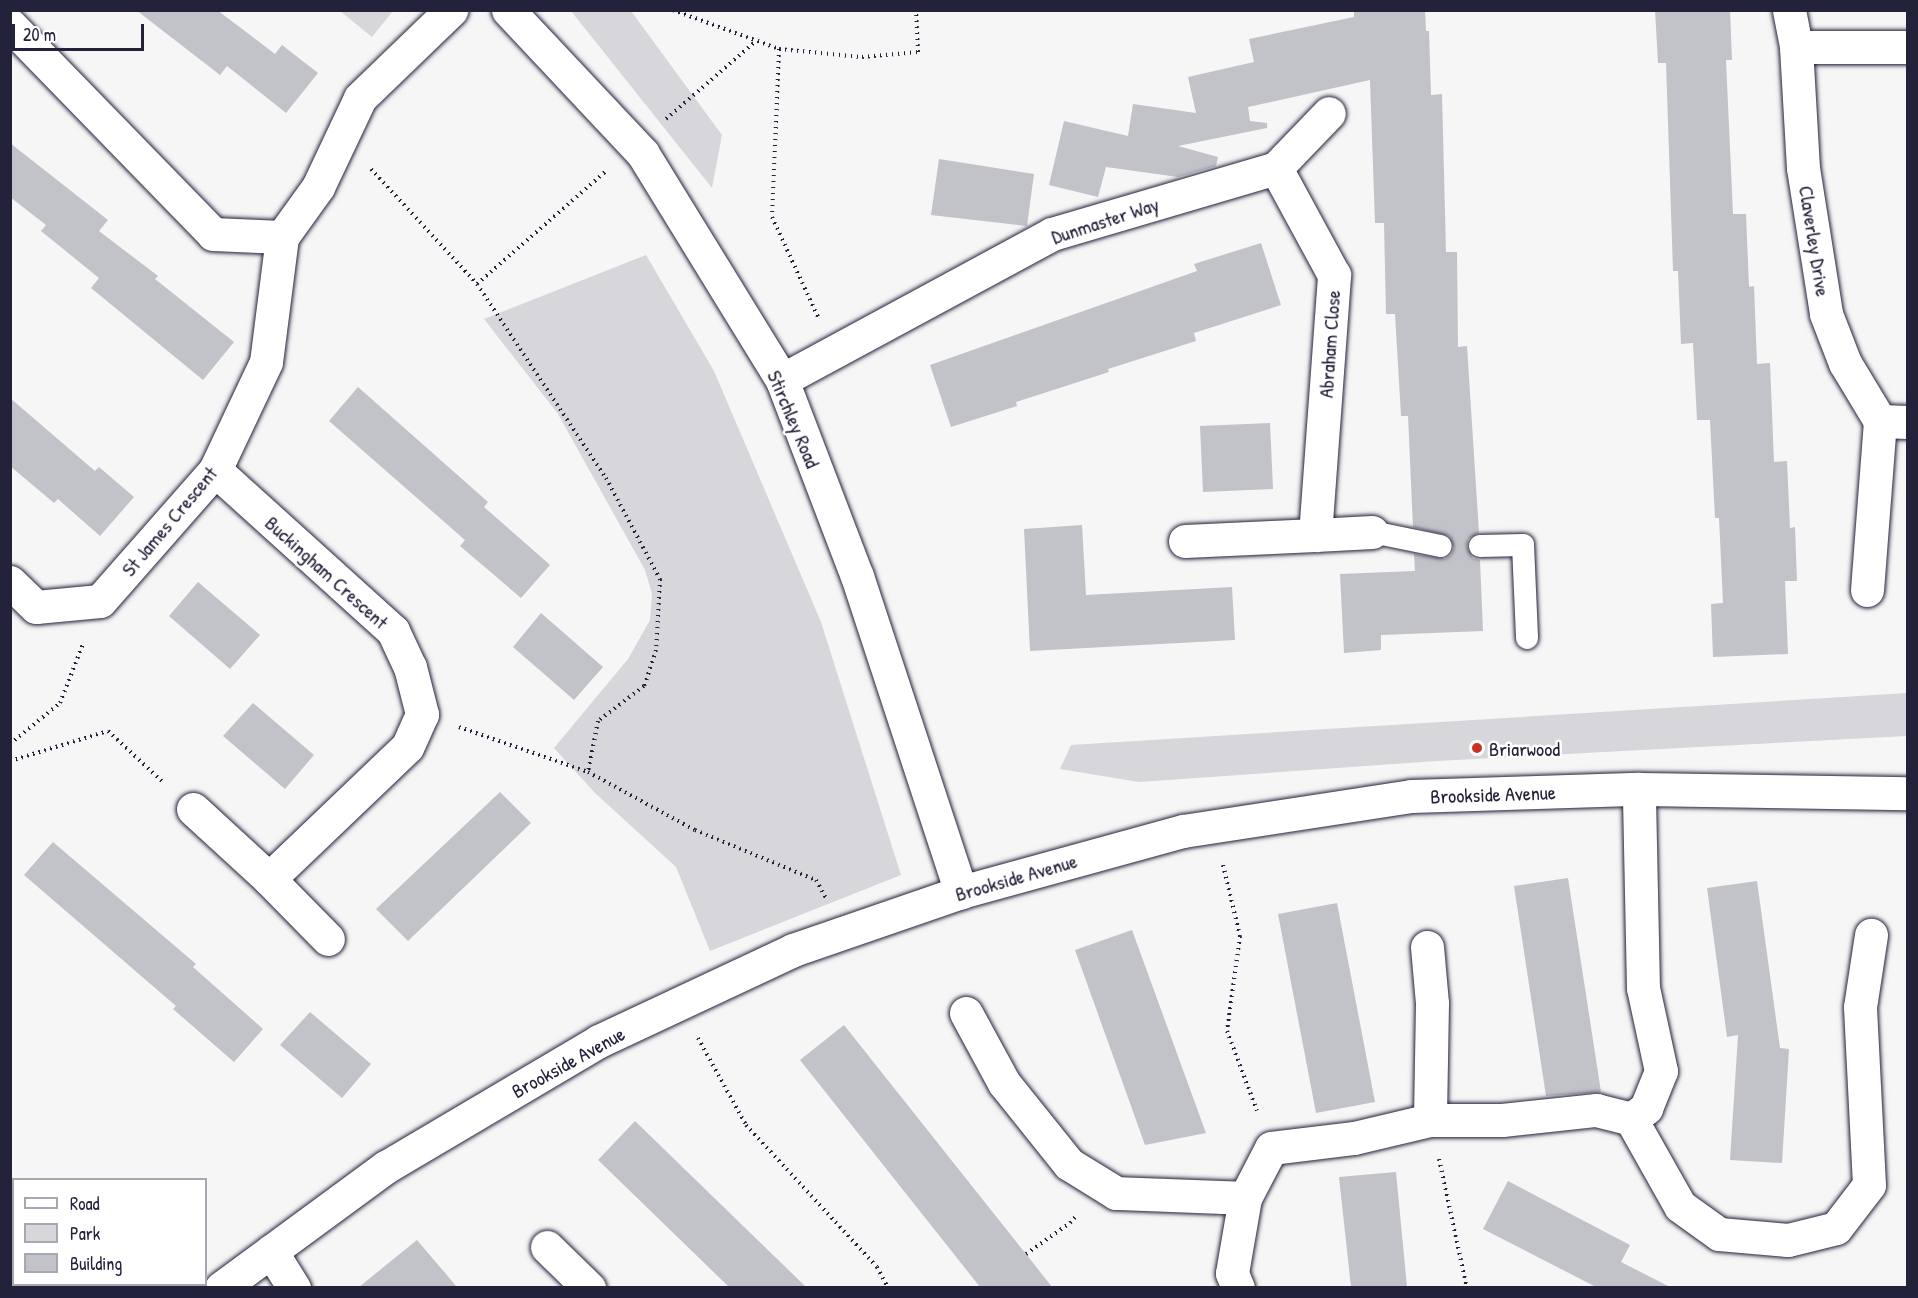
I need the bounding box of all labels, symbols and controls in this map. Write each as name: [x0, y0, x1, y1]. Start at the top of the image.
scale bar: [15, 12, 147, 50]
text: 20 m: [23, 22, 56, 47]
street label: Claverley Drive: [1794, 184, 1836, 298]
street label: Dunmaster Way: [1048, 191, 1162, 249]
street label: Abraham Close: [1313, 289, 1345, 399]
street label: Stirchley Road: [763, 367, 825, 471]
street label: St James Crescent: [116, 461, 222, 581]
street label: Buckingham Crescent: [261, 511, 393, 633]
place label: Briarwood: [1489, 736, 1560, 760]
marker: Briarwood: [1470, 741, 1484, 755]
street label: Brookside Avenue: [1430, 780, 1556, 808]
street label: Brookside Avenue: [952, 848, 1080, 906]
street label: Brookside Avenue: [507, 1021, 629, 1103]
legend: [12, 1178, 207, 1286]
text: Road: [70, 1191, 100, 1216]
text: Park: [70, 1221, 100, 1246]
text: Building: [70, 1251, 122, 1276]

